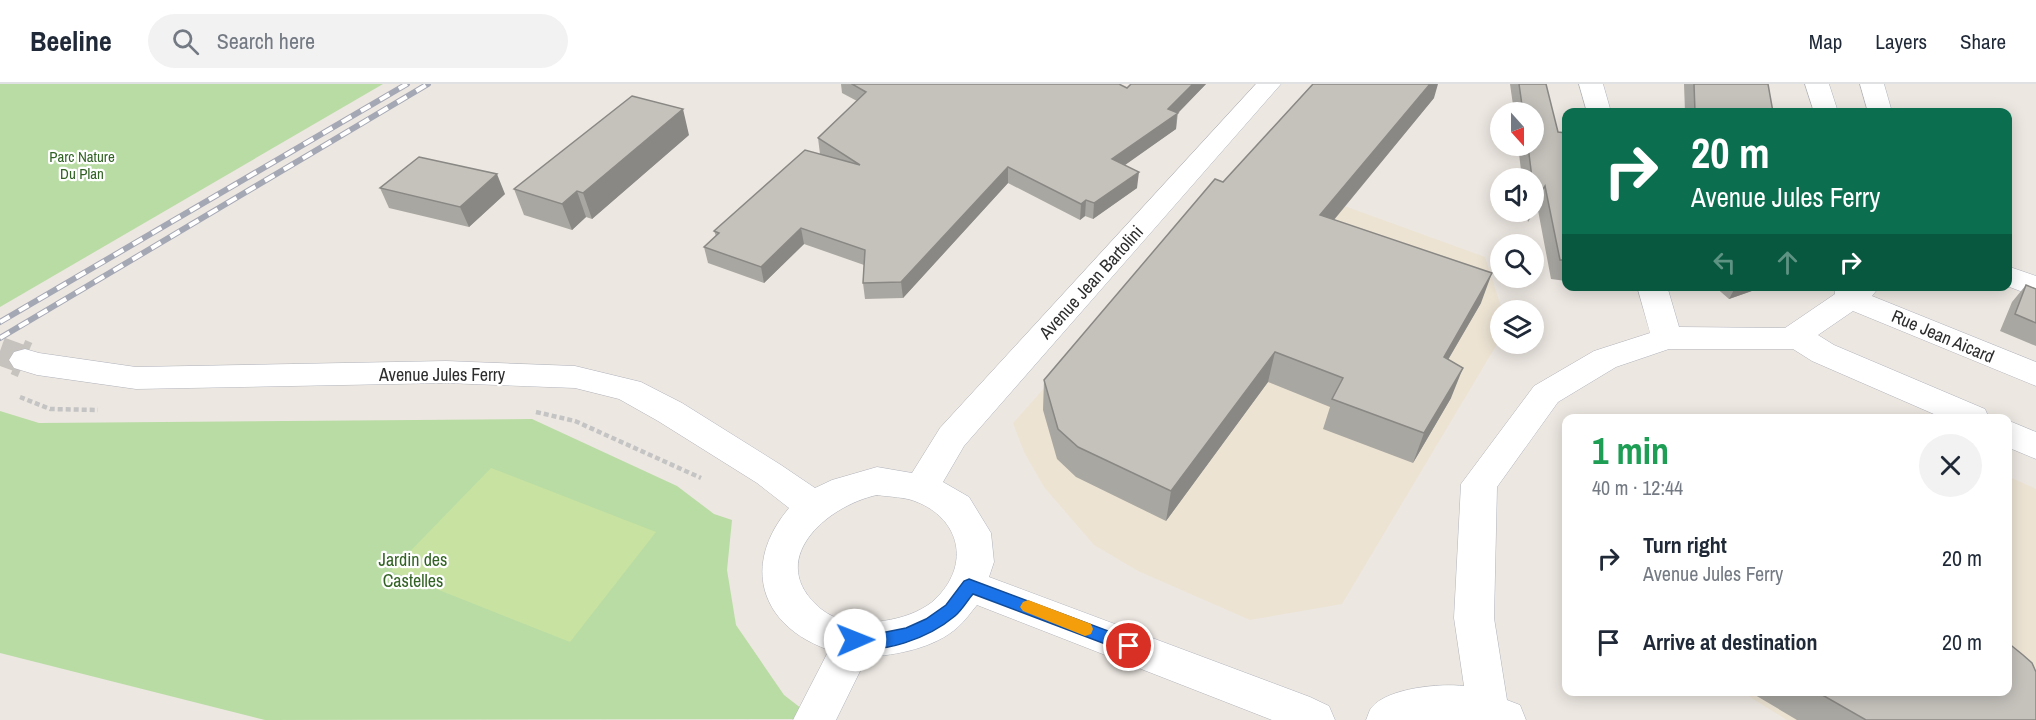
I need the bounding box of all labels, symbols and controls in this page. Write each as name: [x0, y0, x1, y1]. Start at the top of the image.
search box: [148, 14, 568, 68]
text: Beeline: [30, 22, 112, 60]
icon: search: [169, 25, 202, 58]
text: Search here: [217, 26, 315, 56]
text: Map: [1809, 27, 1842, 56]
text: Layers: [1875, 27, 1927, 56]
text: Share: [1960, 27, 2006, 56]
north arrow: [1490, 102, 1544, 156]
map controls: [1490, 102, 1544, 354]
text: 20 m: [1691, 125, 1770, 181]
icon: right: [1592, 132, 1670, 210]
park label: Parc Nature Du Plan: [49, 146, 115, 184]
button: sound: [1490, 168, 1544, 222]
text: Avenue Jules Ferry: [1691, 179, 1880, 215]
street label: Avenue Jean Bartolini: [1033, 220, 1149, 345]
button: search: [1490, 234, 1544, 288]
icon: left: [1708, 246, 1741, 279]
icon: ahead: [1771, 246, 1804, 279]
icon: right: [1834, 246, 1867, 279]
button: layers: [1490, 300, 1544, 354]
street label: Rue Jean Aicard: [1888, 303, 1998, 369]
street label: Avenue Jules Ferry: [378, 362, 506, 387]
text: 1 min: [1592, 427, 1669, 475]
button: close: [1919, 434, 1982, 497]
text: 40 m · 12:44: [1592, 474, 1683, 501]
text: Turn right: [1643, 530, 1727, 560]
icon: right: [1592, 542, 1625, 575]
text: 20 m: [1942, 543, 1982, 573]
park label: Jardin des Castelles: [379, 547, 447, 593]
text: Avenue Jules Ferry: [1643, 560, 1783, 587]
position arrow: [823, 608, 887, 672]
pin: [1103, 620, 1154, 671]
icon: arrive: [1592, 626, 1625, 659]
text: Arrive at destination: [1643, 627, 1817, 657]
text: 20 m: [1942, 627, 1982, 657]
icon: arrive: [1112, 629, 1145, 662]

